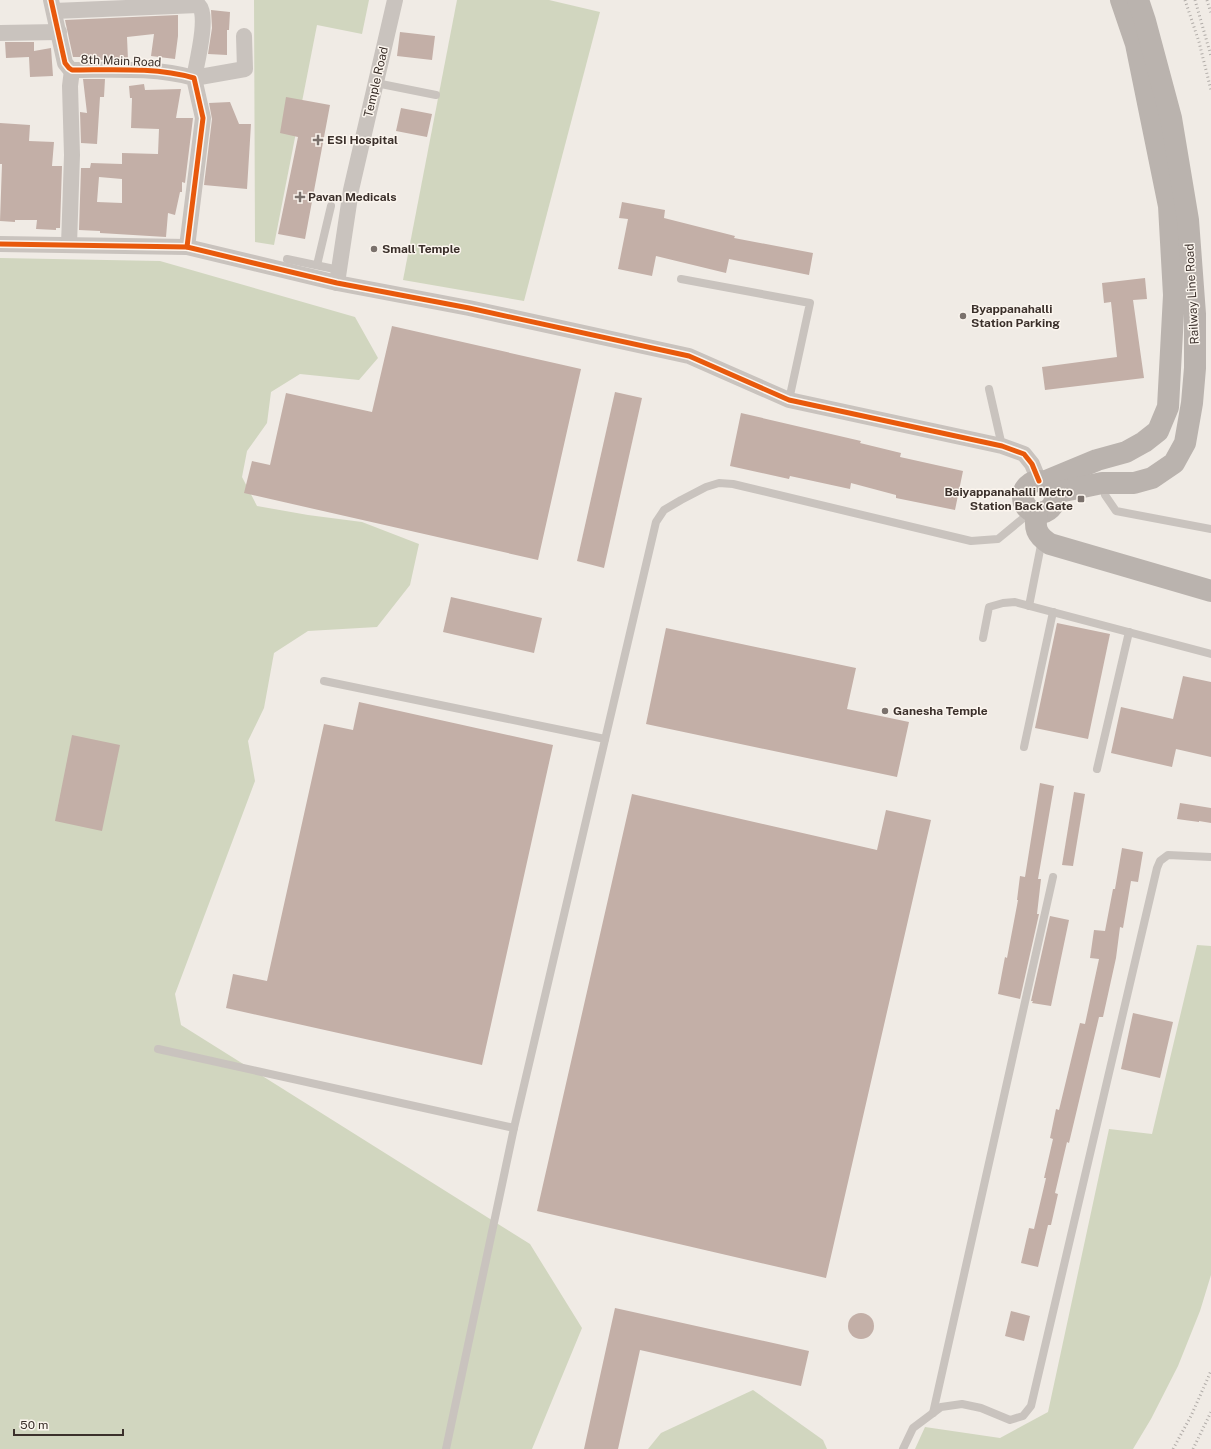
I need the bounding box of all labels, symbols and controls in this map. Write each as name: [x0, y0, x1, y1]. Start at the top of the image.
street label: Temple Road: [361, 45, 391, 119]
street label: 8th Main Road: [80, 53, 162, 69]
place label: ESI Hospital: [327, 133, 398, 147]
marker: ESI Hospital: [312, 134, 324, 146]
place label: Pavan Medicals: [308, 190, 397, 204]
marker: Pavan Medicals: [295, 192, 305, 202]
place label: Small Temple: [382, 242, 460, 256]
street label: Railway Line Road: [1182, 243, 1202, 345]
marker: Small Temple: [369, 244, 379, 254]
place label: Byappanahalli Station Parking: [971, 302, 1060, 330]
marker: Byappanahalli Station Parking: [958, 311, 968, 321]
place label: Baiyappanahalli Metro Station Back Gate: [944, 485, 1073, 513]
marker: Baiyappanahalli Metro Station Back Gate: [1076, 494, 1086, 504]
place label: Ganesha Temple: [893, 704, 988, 718]
marker: Ganesha Temple: [880, 706, 890, 716]
scale bar: [14, 1411, 123, 1437]
text: 50 m: [20, 1418, 48, 1432]

